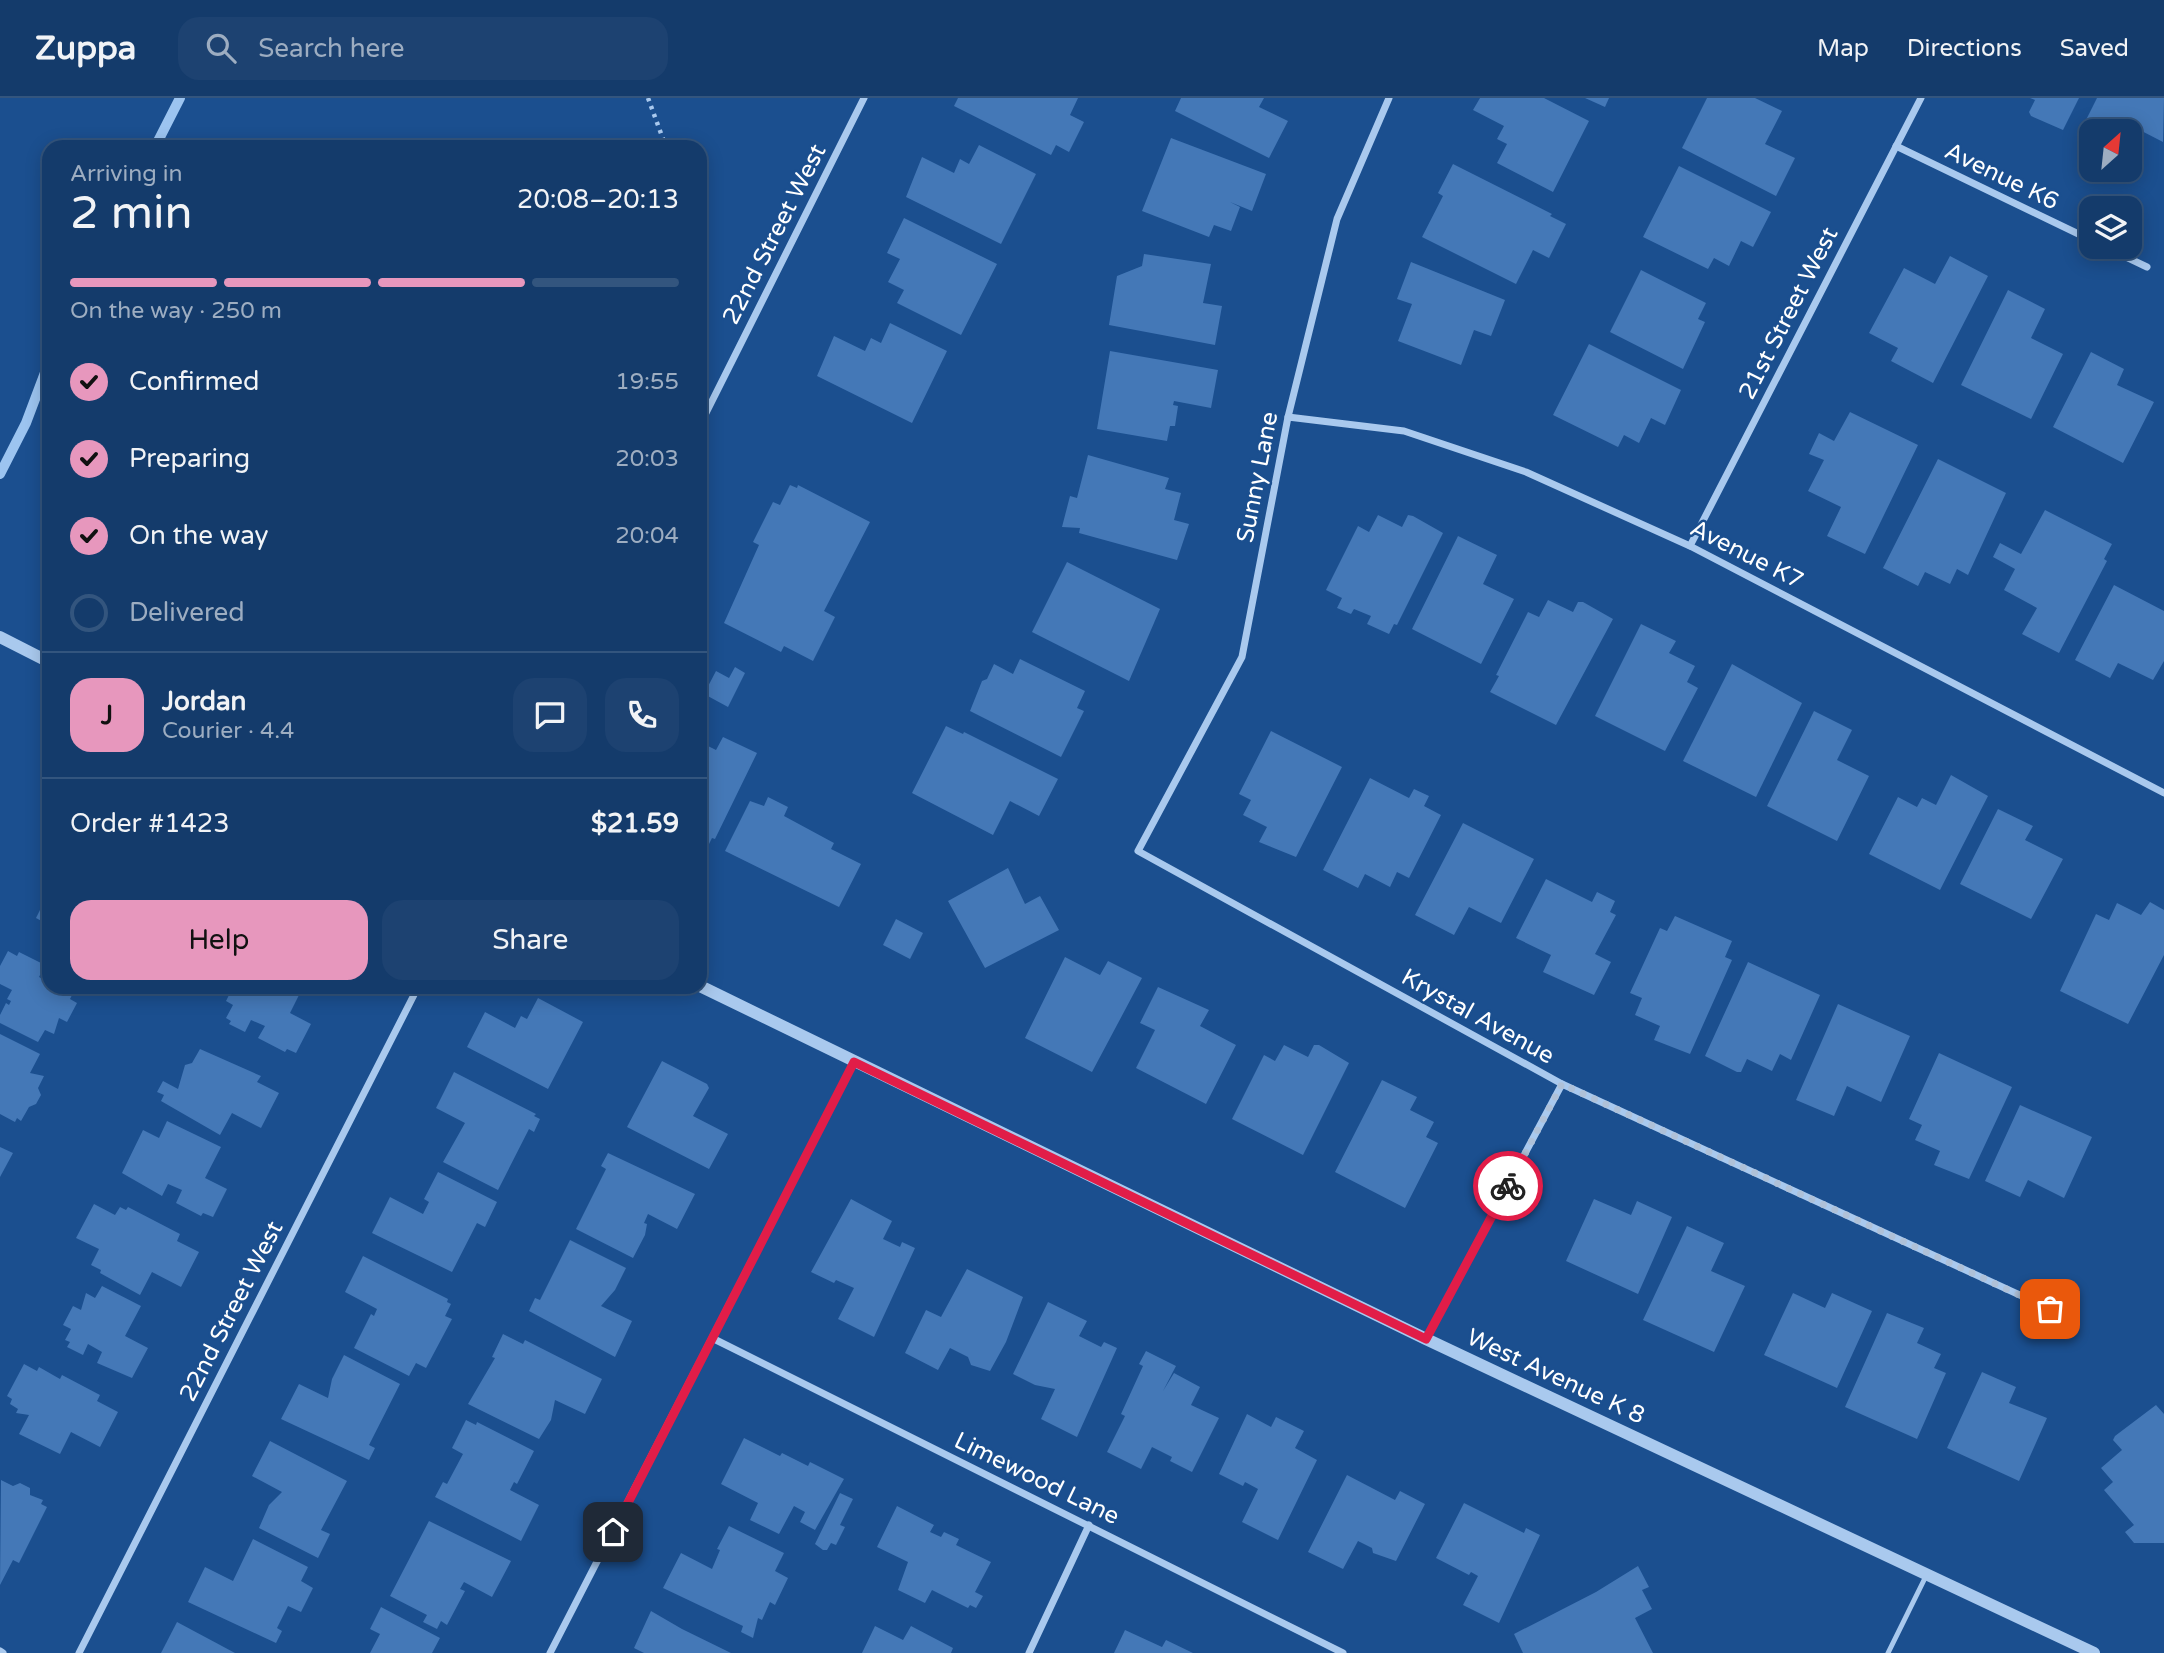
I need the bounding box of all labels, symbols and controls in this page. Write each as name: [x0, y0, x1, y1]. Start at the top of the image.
search box: [178, 17, 668, 80]
text: Zuppa: [35, 29, 136, 68]
icon: search: [202, 29, 240, 67]
text: Search here: [258, 33, 405, 64]
text: Map: [1817, 34, 1869, 63]
text: Directions: [1907, 34, 2022, 63]
text: Saved: [2060, 34, 2129, 63]
north arrow: [2079, 119, 2142, 182]
map controls: [2079, 119, 2142, 259]
street label: Avenue K6: [1940, 136, 2064, 217]
street label: 22nd Street West: [717, 139, 832, 329]
text: Arriving in: [70, 160, 183, 188]
text: 20:08–20:13: [517, 184, 679, 215]
text: 2 min: [70, 186, 193, 241]
button: layers: [2079, 196, 2142, 259]
street label: 21st Street West: [1733, 222, 1844, 404]
text: On the way · 250 m: [70, 297, 282, 325]
icon: check: [70, 363, 108, 401]
text: Confirmed: [129, 366, 259, 397]
text: 19:55: [615, 368, 679, 396]
street label: Sunny Lane: [1231, 409, 1284, 545]
icon: check: [70, 440, 108, 478]
text: Preparing: [129, 443, 250, 474]
text: 20:03: [615, 445, 679, 473]
street label: Avenue K7: [1685, 514, 1808, 595]
icon: check: [70, 517, 108, 555]
text: On the way: [129, 520, 269, 551]
text: 20:04: [615, 522, 679, 550]
text: Delivered: [129, 597, 245, 628]
button: chat: [513, 678, 587, 752]
button: phone: [605, 678, 679, 752]
text: Jordan: [162, 686, 246, 717]
text: J: [101, 700, 113, 731]
text: Courier · 4.4: [162, 717, 294, 745]
text: Order #1423: [70, 808, 230, 839]
text: $21.59: [591, 808, 679, 839]
button: Help: [70, 900, 368, 980]
button: Share: [382, 900, 679, 980]
street label: Krystal Avenue: [1396, 962, 1559, 1070]
courier: [1473, 1151, 1543, 1221]
icon: bike: [1489, 1167, 1527, 1205]
street label: 22nd Street West: [174, 1216, 289, 1406]
pin: [2020, 1279, 2080, 1339]
icon: bag: [2031, 1290, 2069, 1328]
street label: West Avenue K 8: [1462, 1322, 1649, 1430]
street label: Limewood Lane: [949, 1426, 1124, 1531]
pin: [583, 1502, 643, 1562]
icon: home: [594, 1513, 632, 1551]

